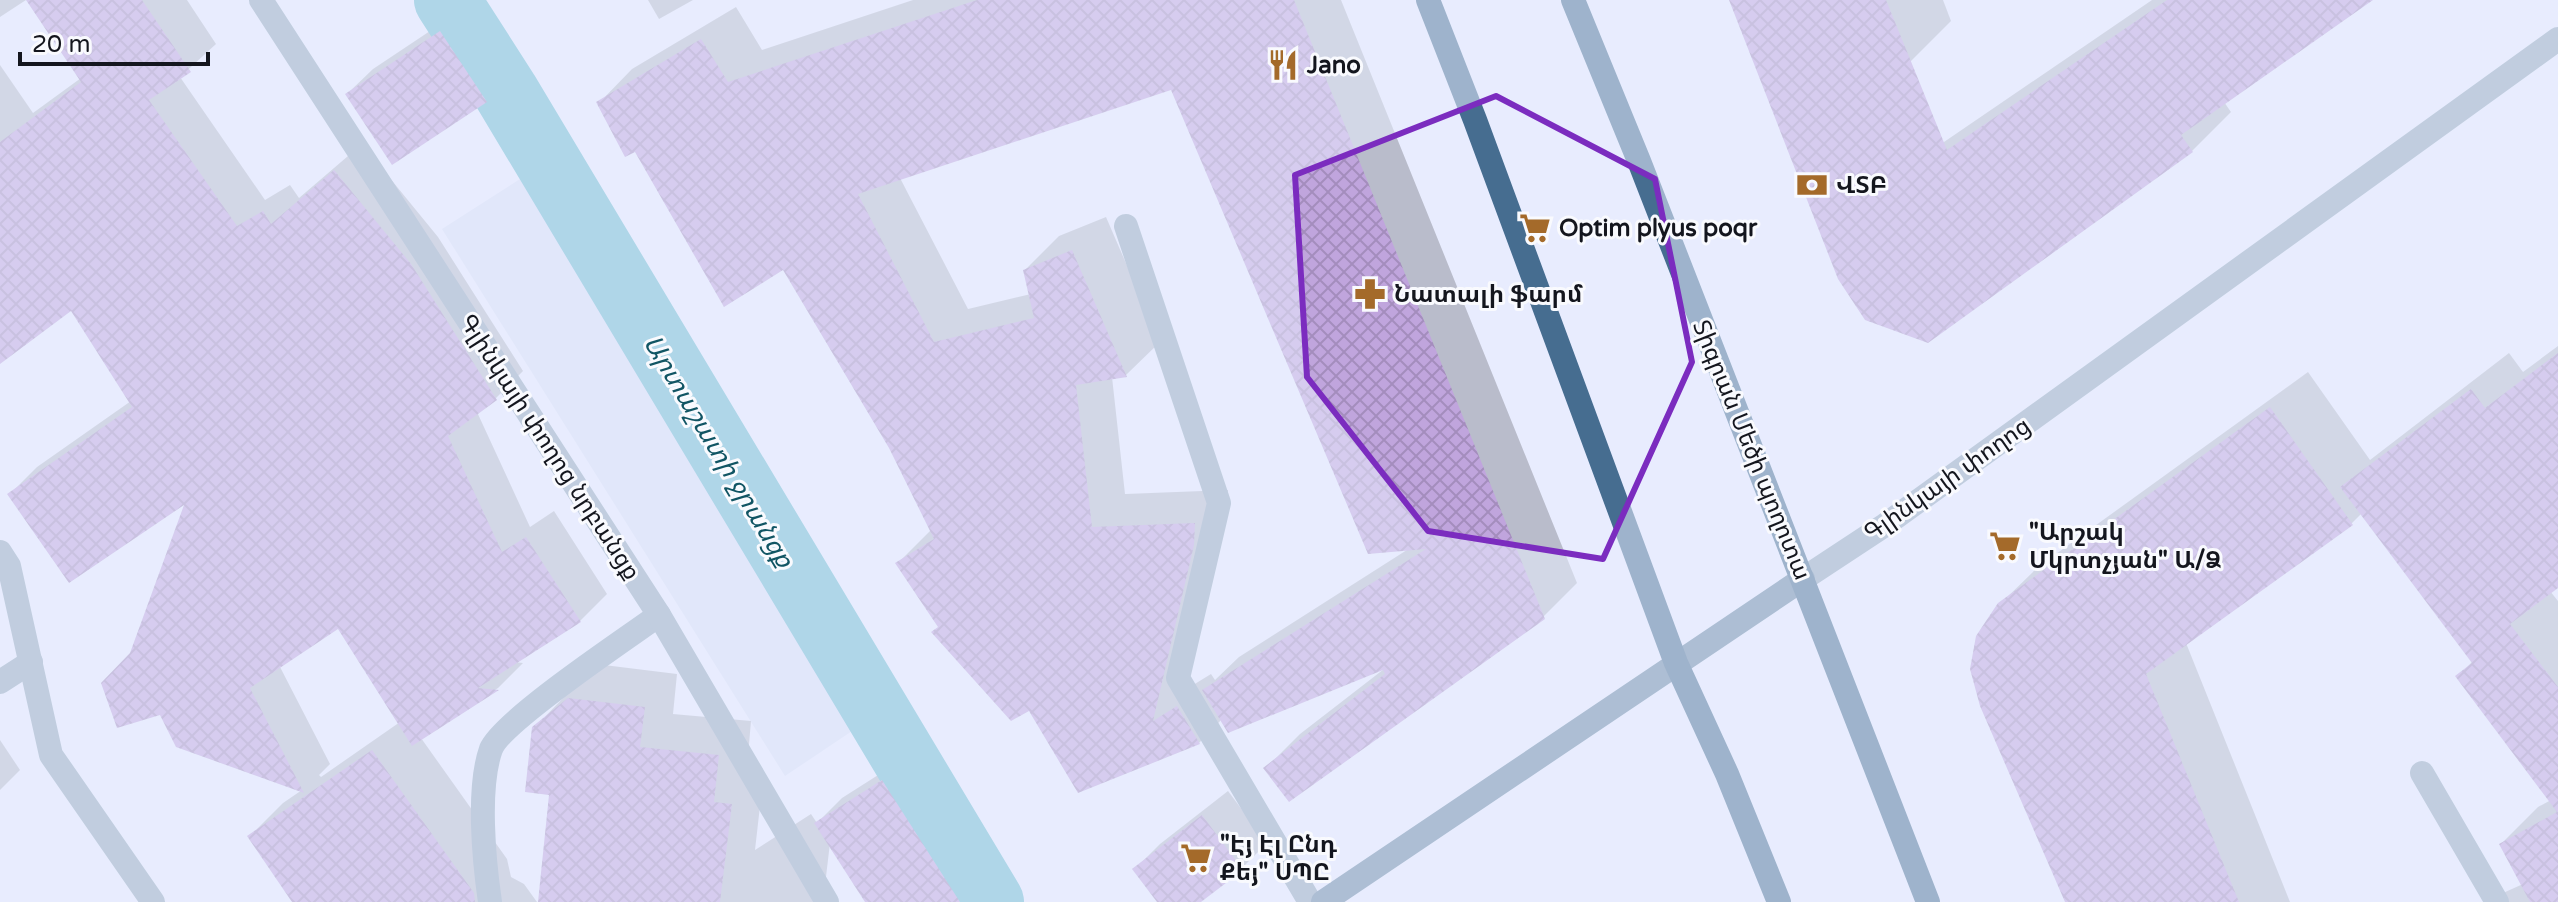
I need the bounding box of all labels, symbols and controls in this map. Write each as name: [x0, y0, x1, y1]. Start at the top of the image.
scale bar: [20, 16, 208, 66]
text: 20 m: [32, 30, 90, 59]
restaurant icon: Jano: [1266, 48, 1300, 82]
place label: Jano: [1306, 51, 1361, 80]
bank icon: ՎՏԲ: [1795, 168, 1829, 202]
place label: ՎՏԲ: [1836, 171, 1887, 200]
supermarket icon: Optim plyus poqr: [1518, 211, 1552, 245]
place label: Optim plyus poqr: [1559, 214, 1758, 243]
pharmacy icon: Նատալի ֆարմ: [1353, 277, 1387, 311]
place label: Նատալի ֆարմ: [1394, 280, 1583, 309]
street label: Գլինկայի փողոց նրբանցք: [453, 309, 646, 585]
street label: Տիգրան Մեծի պողոտա: [1686, 316, 1817, 584]
water label: Արտաշատի ջրանցք: [637, 329, 801, 575]
street label: Գլինկայի փողոց: [1859, 411, 2036, 548]
place label: "Արշակ Մկրտչյան" Ա/Ձ: [2029, 518, 2221, 575]
supermarket icon: "Արշակ Մկրտչյան" Ա/Ձ: [1988, 529, 2022, 563]
place label: "Էյ Էլ Ընդ Քեյ" ՍՊԸ: [1220, 830, 1338, 887]
supermarket icon: "Էյ Էլ Ընդ Քեյ" ՍՊԸ: [1179, 841, 1213, 875]

